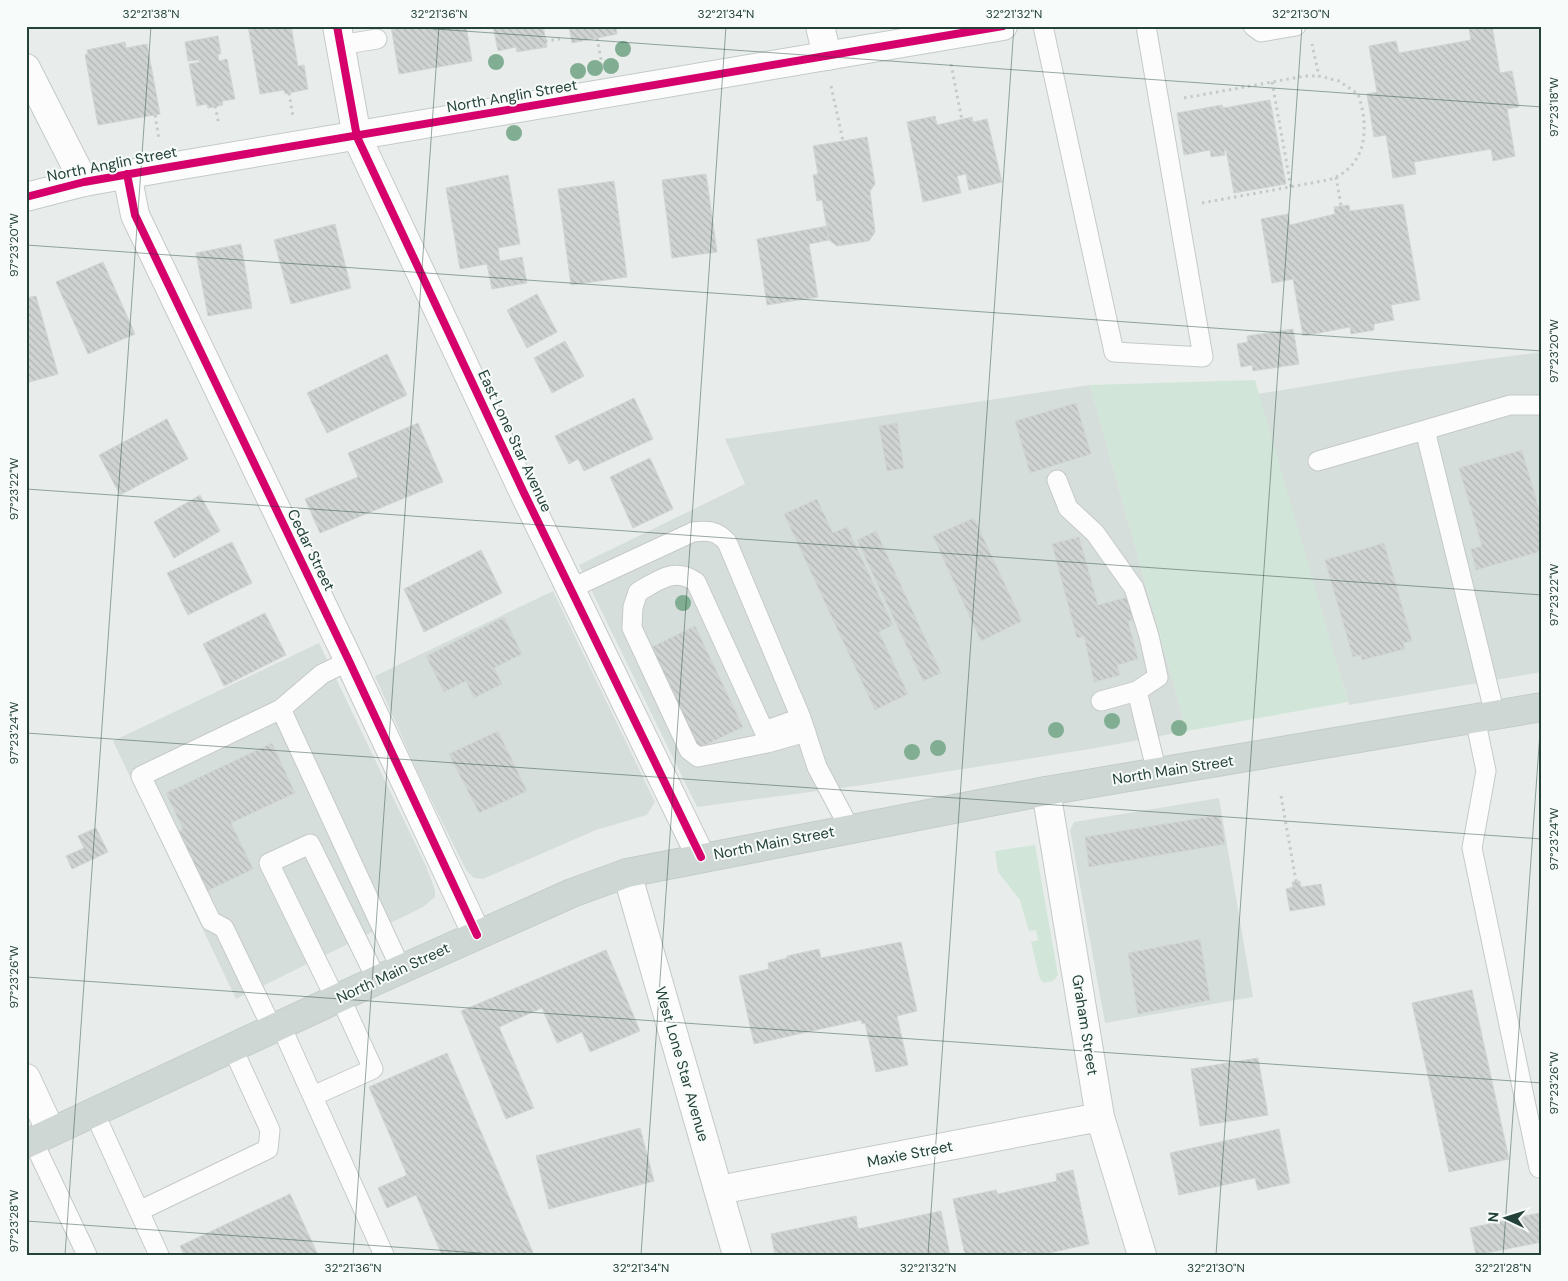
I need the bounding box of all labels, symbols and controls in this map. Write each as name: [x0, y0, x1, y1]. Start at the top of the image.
text: 32°21'38"N: [123, 6, 179, 22]
text: 32°21'36"N: [410, 6, 468, 22]
text: 32°21'34"N: [698, 6, 754, 22]
text: 32°21'32"N: [986, 6, 1042, 22]
text: 32°21'30"N: [1272, 6, 1330, 22]
street label: North Anglin Street: [445, 75, 579, 117]
text: 97°23'18"W: [1546, 77, 1562, 137]
street label: North Anglin Street: [45, 142, 179, 186]
text: 97°23'20"W: [6, 213, 22, 277]
text: 97°23'20"W: [1546, 319, 1562, 383]
street label: East Lone Star Avenue: [473, 367, 557, 515]
text: 97°23'22"W: [6, 457, 22, 520]
street label: Cedar Street: [283, 506, 340, 594]
text: 97°23'22"W: [1546, 563, 1562, 626]
text: 97°23'24"W: [6, 701, 22, 764]
street label: North Main Street: [1111, 751, 1235, 789]
text: 97°23'24"W: [1546, 807, 1562, 870]
street label: North Main Street: [712, 821, 836, 865]
street label: North Main Street: [333, 938, 453, 1008]
text: 97°23'26"W: [6, 945, 22, 1009]
street label: Graham Street: [1067, 973, 1103, 1077]
street label: West Lone Star Avenue: [650, 984, 714, 1144]
text: 97°23'26"W: [1546, 1051, 1562, 1115]
street label: Maxie Street: [865, 1136, 955, 1172]
text: 97°23'28"W: [6, 1189, 22, 1252]
north arrow: [1480, 1194, 1530, 1244]
text: N: [1484, 1211, 1502, 1223]
text: 32°21'36"N: [324, 1260, 382, 1276]
text: 32°21'34"N: [613, 1260, 669, 1276]
text: 32°21'32"N: [900, 1260, 956, 1276]
text: 32°21'30"N: [1187, 1260, 1245, 1276]
text: 32°21'28"N: [1475, 1260, 1531, 1276]

